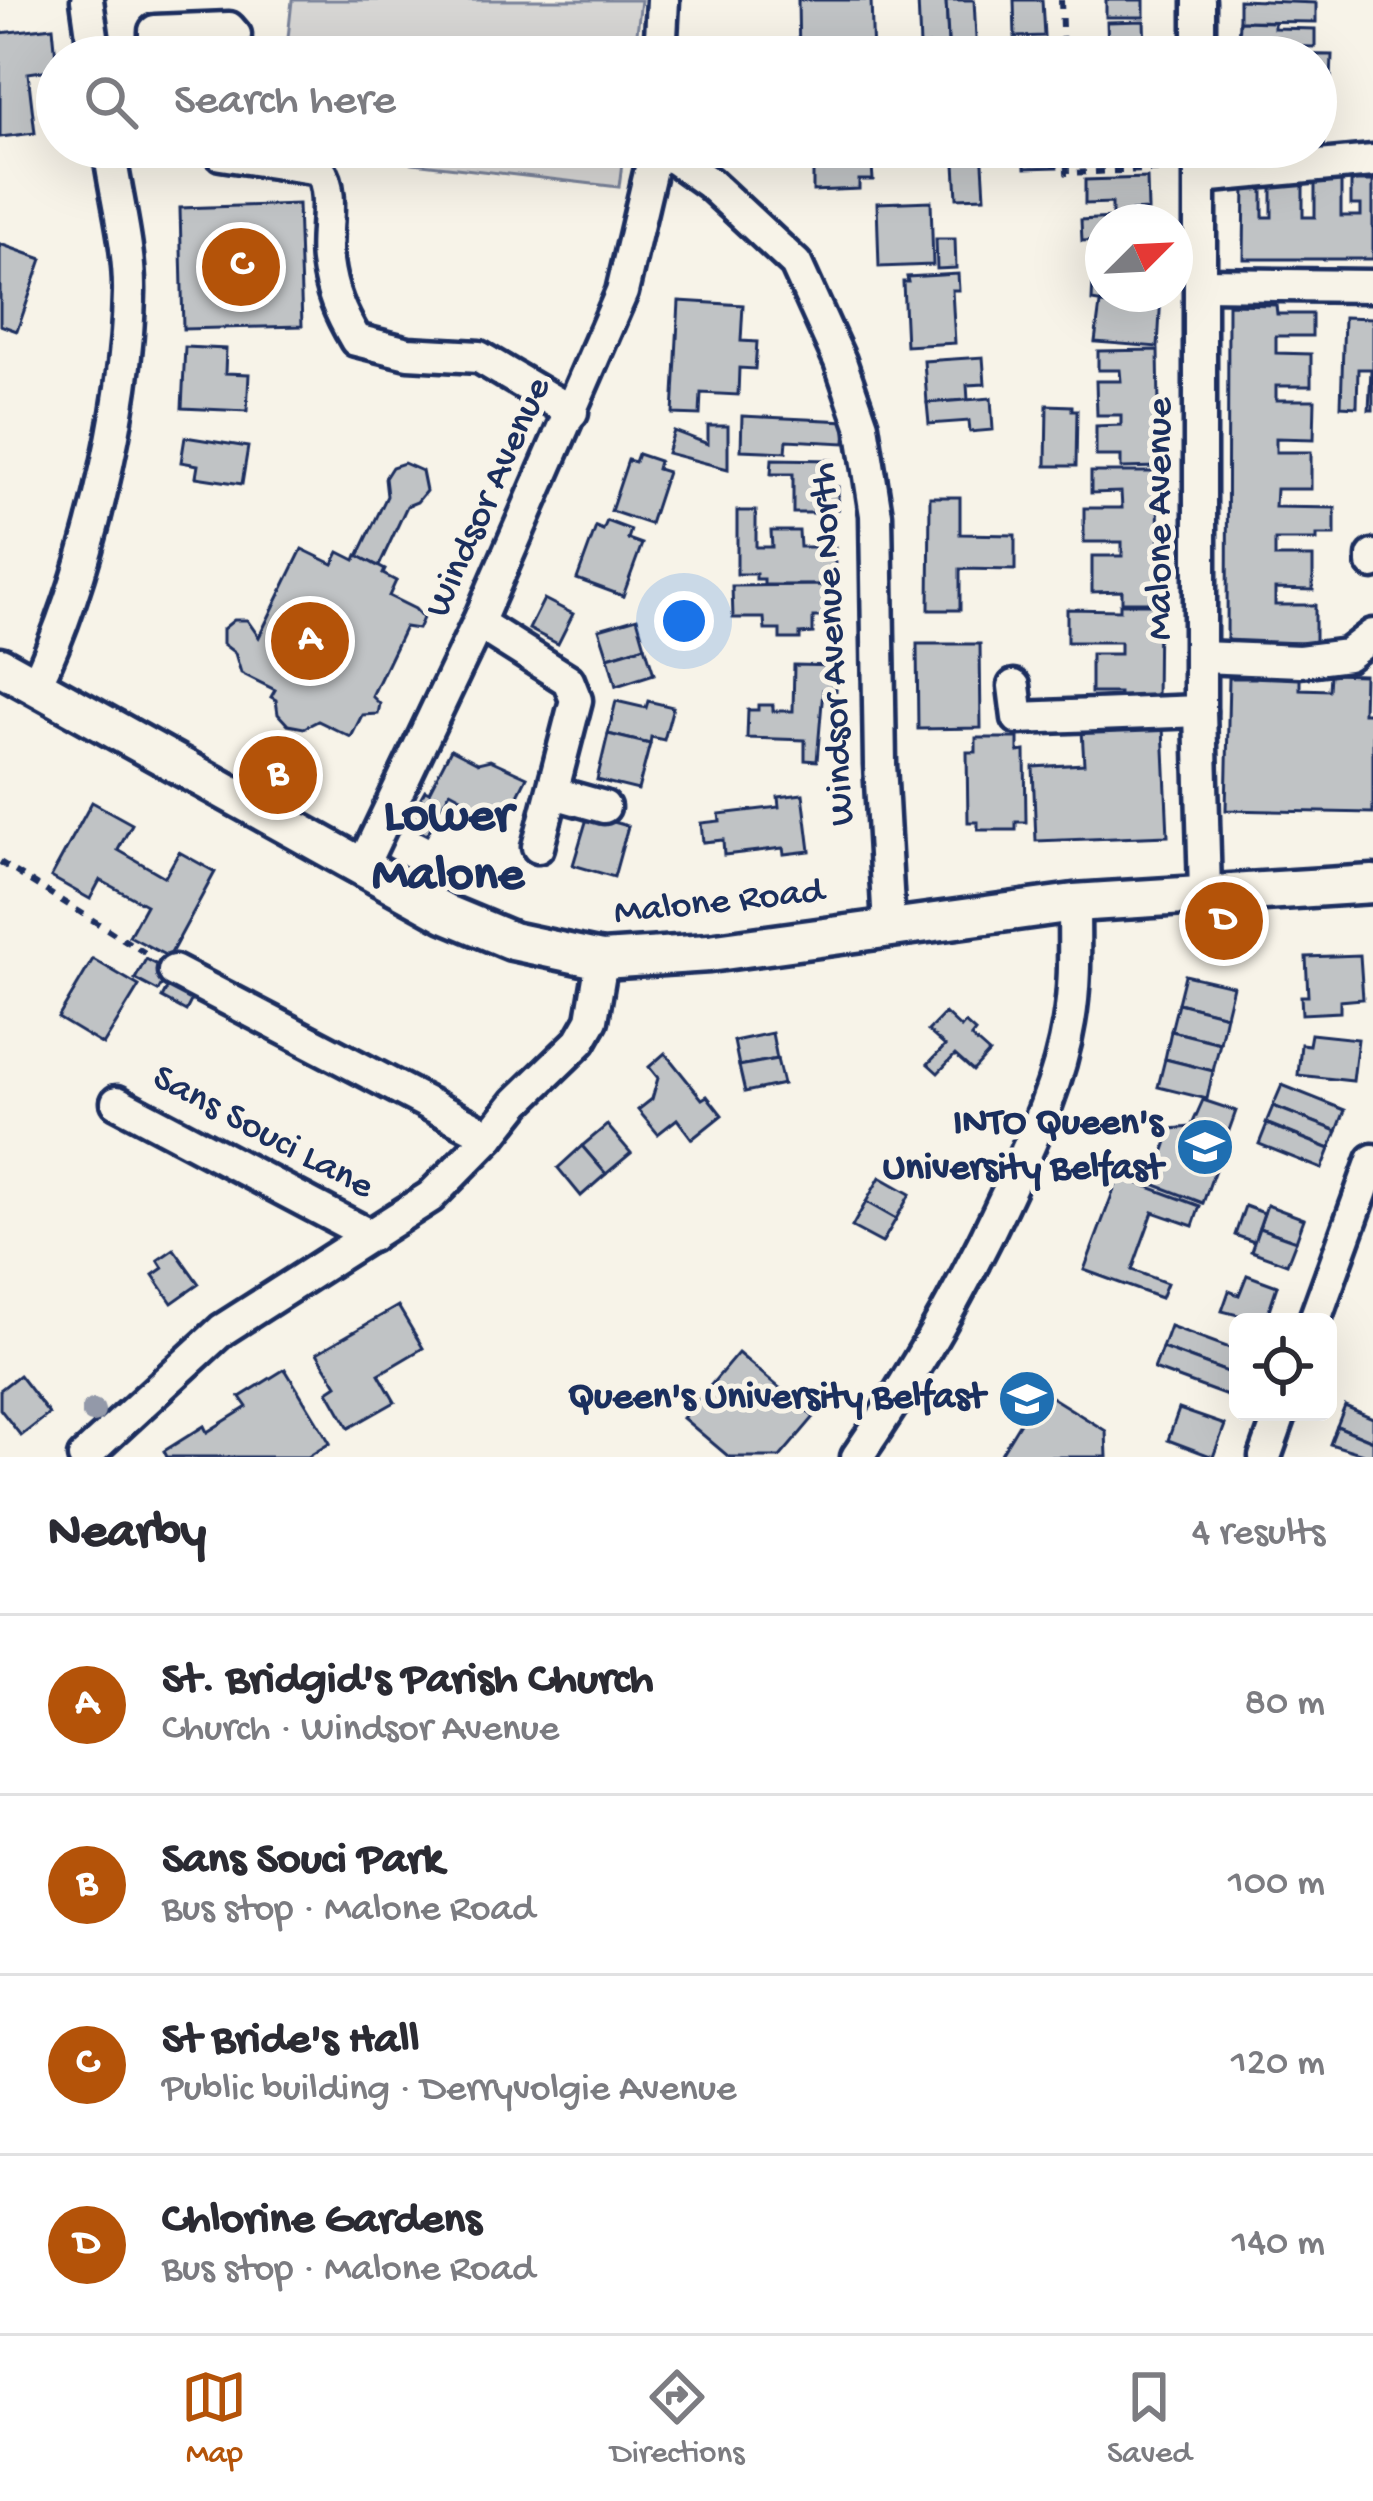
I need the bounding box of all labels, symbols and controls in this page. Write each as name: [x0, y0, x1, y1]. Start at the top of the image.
search box: [36, 36, 1337, 168]
icon: search: [78, 69, 144, 135]
text: Search here: [174, 76, 396, 129]
north arrow: [1085, 204, 1193, 312]
pin: C: [202, 222, 280, 312]
street label: Windsor Avenue: [417, 370, 564, 625]
street label: Malone Avenue: [1139, 397, 1185, 640]
street label: Windsor Avenue North: [803, 461, 867, 827]
your location: [654, 591, 714, 651]
pin: A: [271, 596, 349, 686]
pin: B: [239, 730, 317, 820]
district label: Lower Malone: [372, 789, 526, 908]
street label: Malone Road: [612, 870, 829, 938]
pin: D: [1185, 876, 1263, 966]
street label: Sans Souci Lane: [143, 1056, 381, 1212]
place label: INTO Queen's University Belfast: [883, 1102, 1167, 1193]
school or university icon: INTO Queen's University Belfast: [1174, 1116, 1236, 1178]
map controls: [1229, 1313, 1337, 1421]
button: locate: [1229, 1313, 1337, 1421]
school or university icon: Queen's University Belfast: [996, 1368, 1058, 1430]
place label: Queen's University Belfast: [568, 1376, 989, 1422]
text: Nearby: [48, 1505, 206, 1565]
text: 4 results: [1192, 1512, 1325, 1558]
text: St. Bridgid's Parish Church: [162, 1655, 653, 1708]
text: A: [75, 1682, 99, 1728]
text: 80 m: [1245, 1682, 1325, 1728]
text: Church · Windsor Avenue: [162, 1708, 559, 1754]
text: Sans Souci Park: [162, 1835, 443, 1888]
text: B: [77, 1862, 97, 1908]
text: 100 m: [1228, 1862, 1325, 1908]
text: Bus stop · Malone Road: [162, 1888, 535, 1934]
text: St Bride's Hall: [162, 2015, 419, 2068]
text: C: [76, 2042, 98, 2088]
text: 120 m: [1231, 2042, 1325, 2088]
text: Public building · Derryvolgie Avenue: [162, 2068, 736, 2114]
text: Chlorine Gardens: [162, 2195, 482, 2248]
text: D: [74, 2222, 100, 2268]
text: 140 m: [1232, 2222, 1325, 2268]
text: Bus stop · Malone Road: [162, 2248, 535, 2294]
tab: Map: [181, 2364, 247, 2474]
tab: Directions: [610, 2364, 744, 2474]
tab: Saved: [1107, 2364, 1192, 2474]

